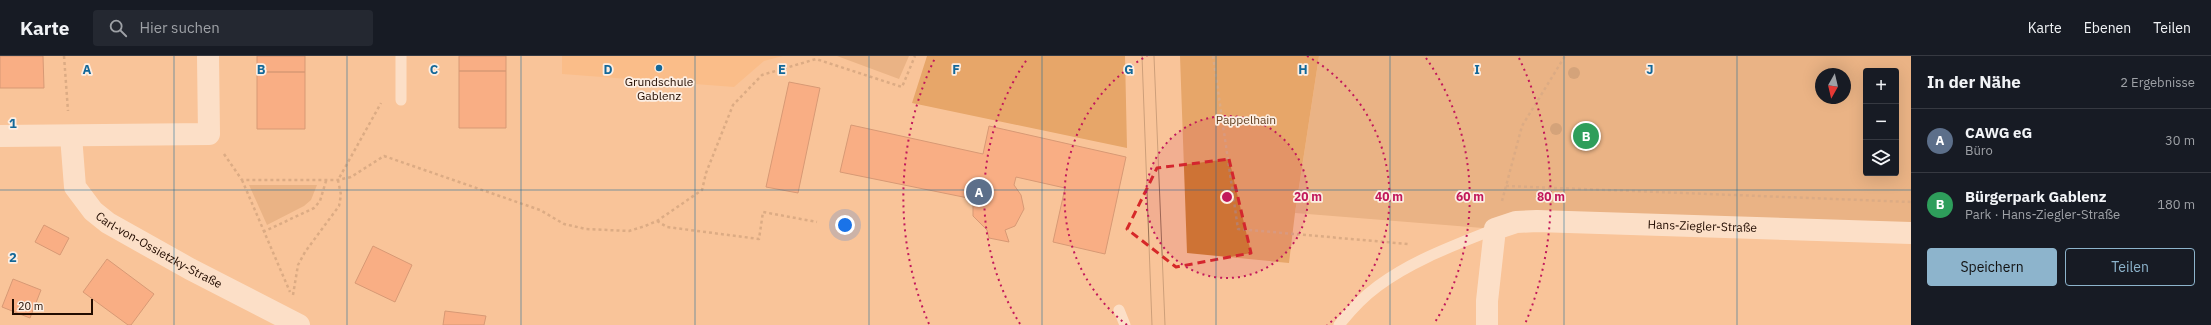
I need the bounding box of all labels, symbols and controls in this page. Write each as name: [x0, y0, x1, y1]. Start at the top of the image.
search box: [93, 10, 373, 46]
text: Karte: [20, 16, 69, 40]
icon: search: [107, 17, 129, 39]
text: Hier suchen: [139, 18, 220, 37]
text: Karte: [2028, 19, 2062, 37]
text: Ebenen: [2084, 19, 2131, 37]
text: Teilen: [2153, 19, 2191, 37]
text: A: [83, 61, 92, 78]
text: B: [257, 61, 266, 78]
text: C: [430, 61, 439, 78]
text: D: [603, 61, 613, 78]
text: E: [778, 61, 786, 78]
text: F: [952, 61, 960, 78]
text: G: [1124, 61, 1134, 78]
text: H: [1298, 61, 1308, 78]
text: I: [1474, 61, 1480, 78]
text: J: [1646, 61, 1654, 78]
marker: Grundschule Gablenz: [654, 63, 664, 73]
north arrow: [1815, 68, 1851, 104]
map controls: [1863, 68, 1899, 176]
button: +: [1863, 68, 1899, 104]
text: In der Nähe: [1927, 71, 2021, 93]
place label: Grundschule Gablenz: [625, 74, 694, 103]
text: 2 Ergebnisse: [2120, 74, 2195, 91]
button: −: [1863, 104, 1899, 140]
park label: Pappelhain: [1216, 112, 1276, 127]
text: 1: [9, 115, 17, 132]
pin: B: [1573, 121, 1599, 151]
text: CAWG eG: [1965, 123, 2032, 142]
text: A: [1936, 132, 1944, 149]
text: 30 m: [2165, 132, 2195, 149]
button: layers: [1863, 140, 1899, 176]
text: Büro: [1965, 142, 1993, 159]
pin: A: [966, 177, 992, 207]
text: Bürgerpark Gablenz: [1965, 187, 2107, 206]
text: 20 m: [1294, 189, 1322, 204]
text: 40 m: [1375, 189, 1403, 204]
text: 60 m: [1456, 189, 1484, 204]
text: 80 m: [1537, 189, 1565, 204]
centre of rings: [1220, 190, 1234, 204]
text: B: [1936, 196, 1944, 213]
text: 180 m: [2157, 196, 2195, 213]
text: Park · Hans-Ziegler-Straße: [1965, 206, 2120, 223]
street label: Carl-von-Ossietzky-Straße: [93, 208, 225, 291]
your location: [835, 215, 855, 235]
street label: Hans-Ziegler-Straße: [1647, 217, 1758, 235]
button: Speichern: [1927, 248, 2057, 286]
button: Teilen: [2065, 248, 2195, 286]
text: 2: [9, 249, 17, 266]
scale bar: [12, 297, 93, 316]
text: 20 m: [18, 299, 43, 313]

